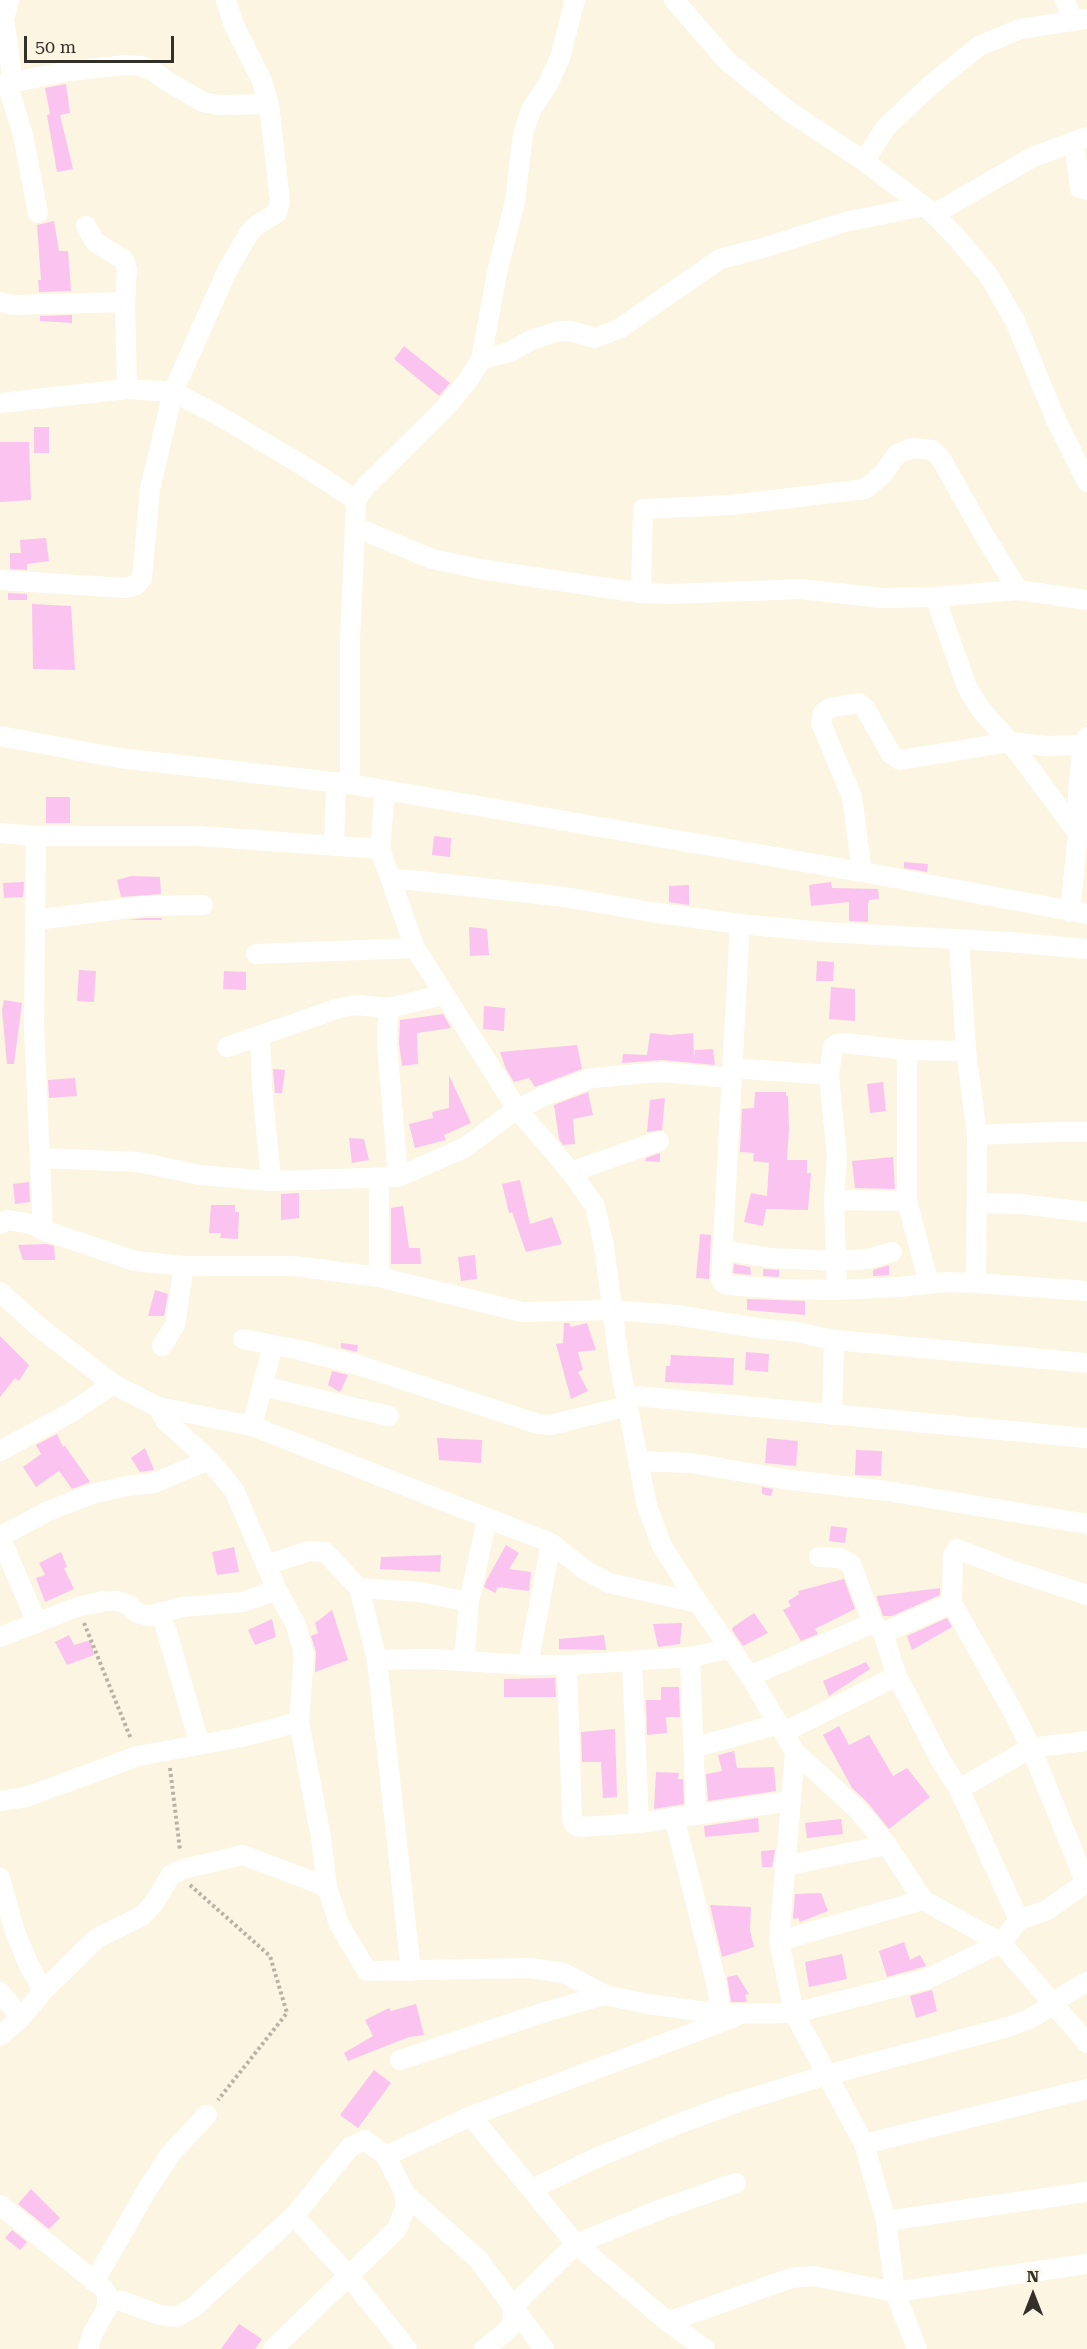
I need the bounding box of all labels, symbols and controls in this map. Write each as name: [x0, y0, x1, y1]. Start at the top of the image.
scale bar: [27, 24, 177, 62]
text: 50 m: [35, 36, 76, 57]
north arrow: [1003, 2265, 1063, 2325]
text: N: [1027, 2267, 1039, 2286]

